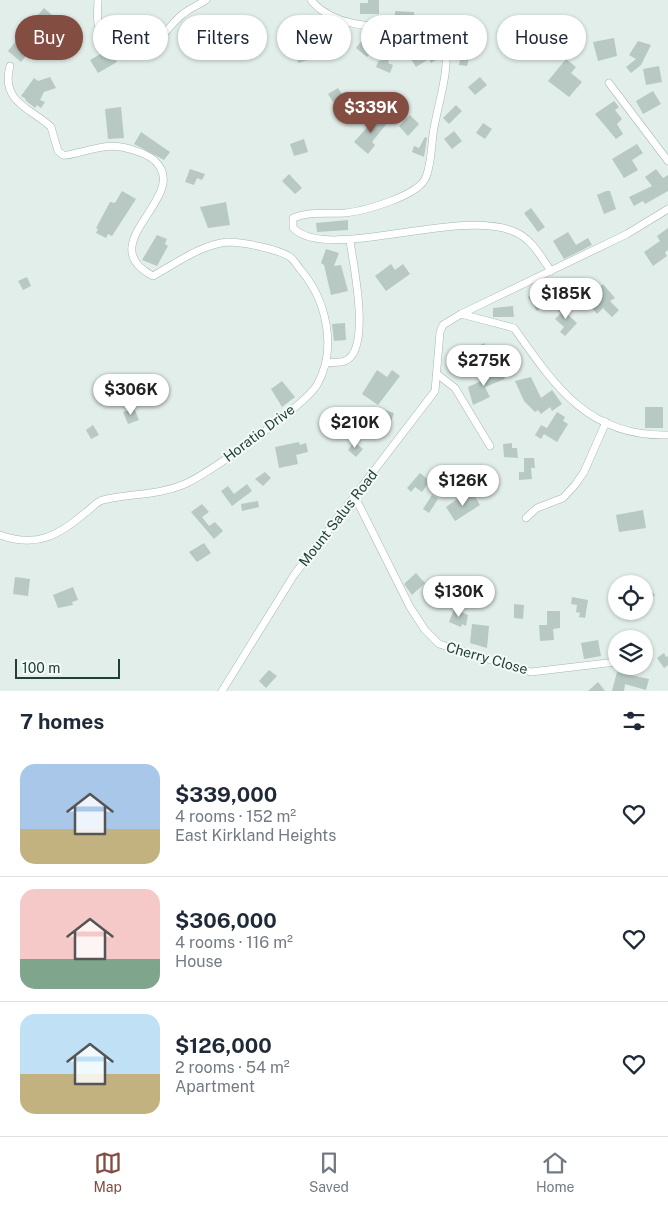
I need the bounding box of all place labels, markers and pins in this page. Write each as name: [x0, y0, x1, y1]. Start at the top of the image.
pin: $339K: [336, 92, 406, 134]
pin: $185K: [531, 278, 601, 320]
pin: $275K: [449, 344, 519, 387]
pin: $306K: [96, 374, 166, 416]
pin: $210K: [320, 406, 390, 449]
pin: $126K: [428, 464, 498, 507]
pin: $130K: [424, 576, 494, 618]

